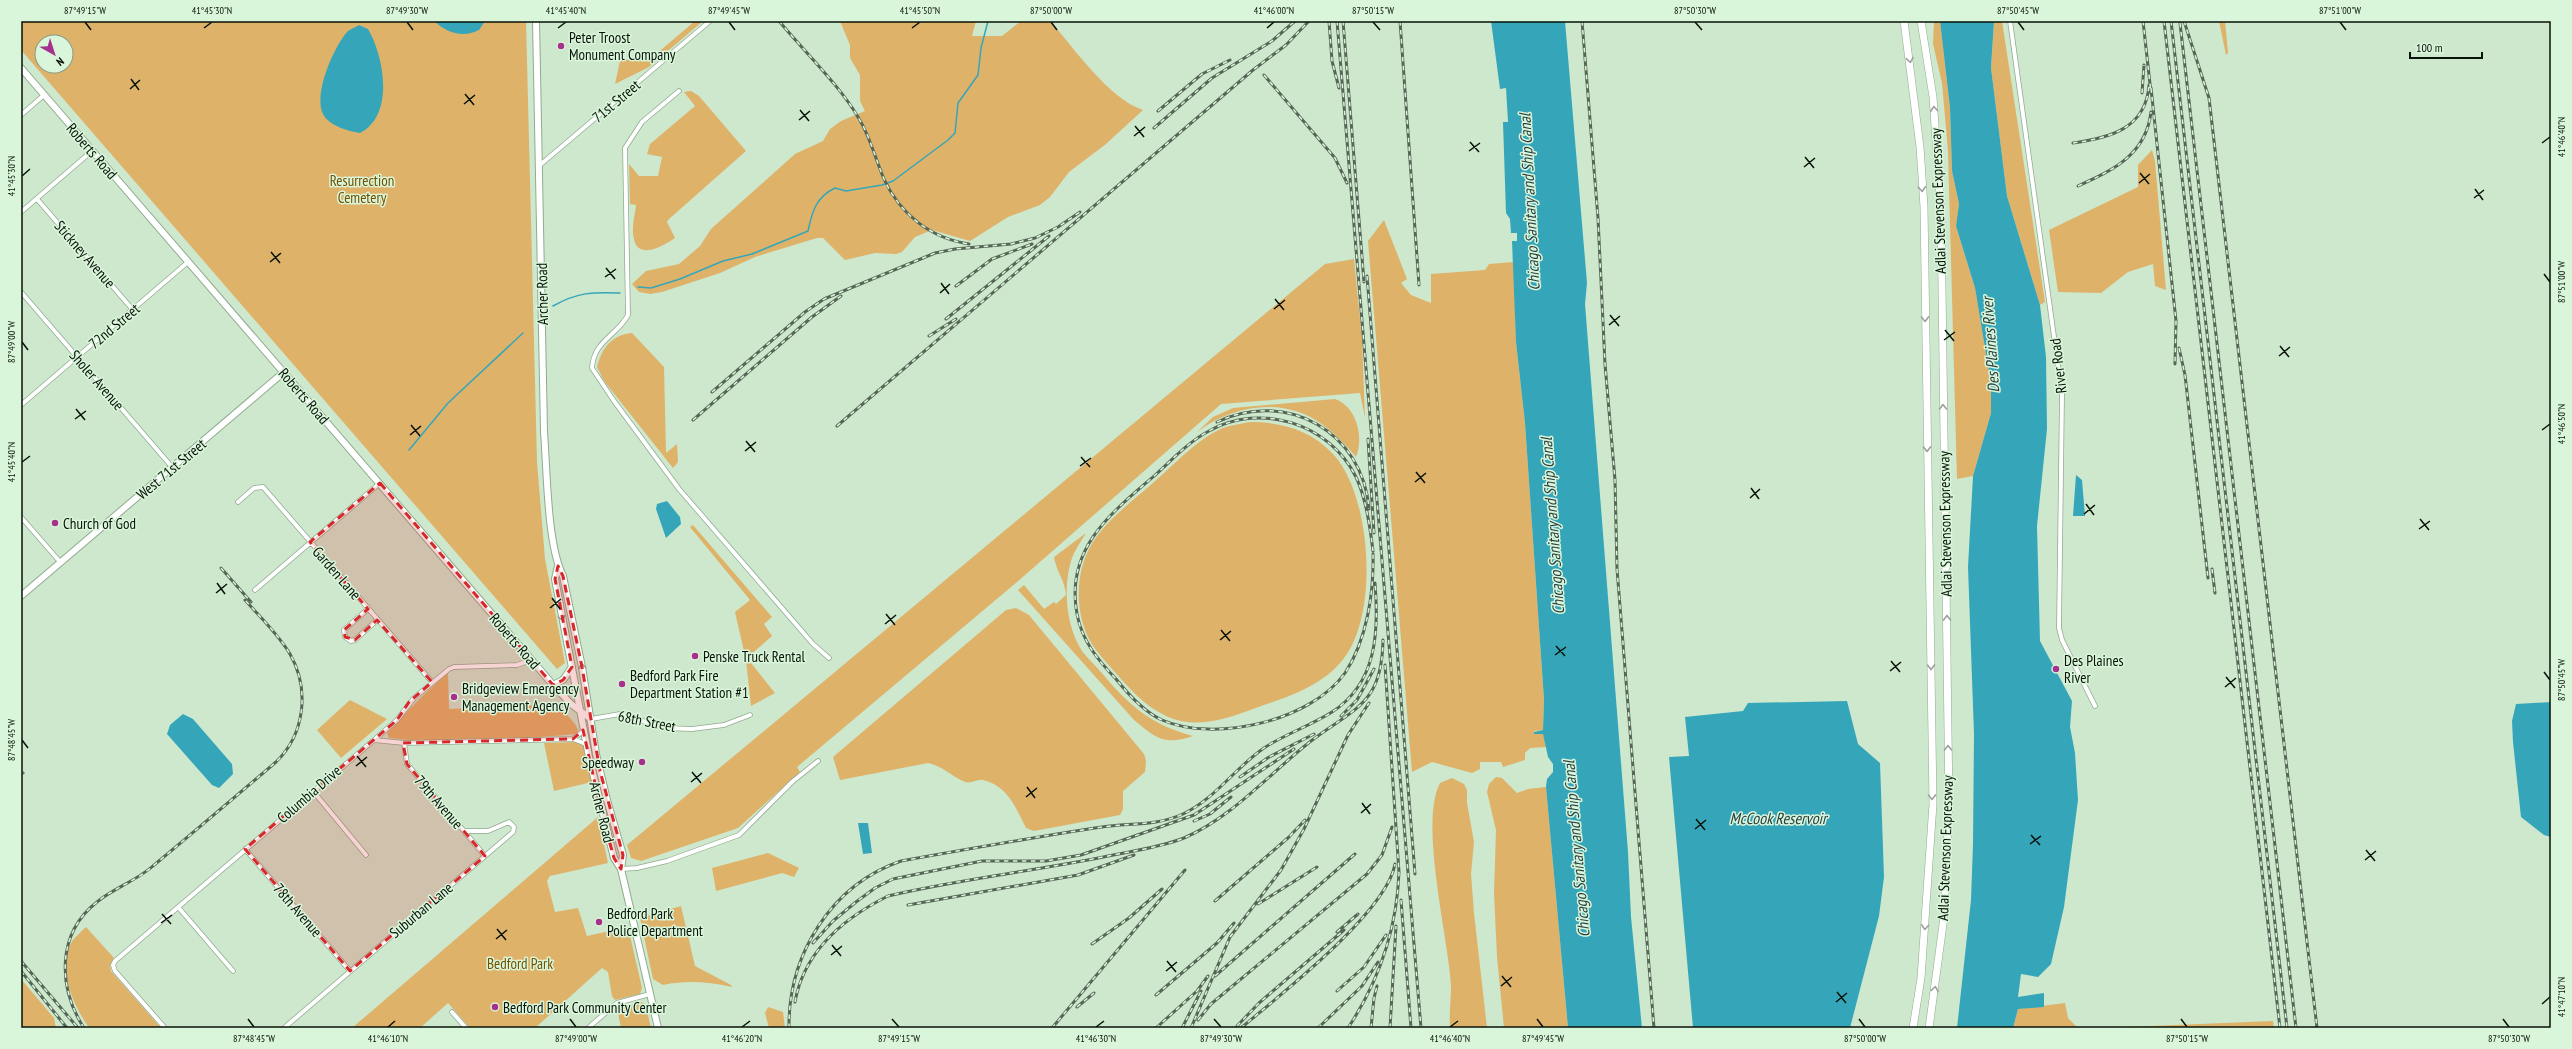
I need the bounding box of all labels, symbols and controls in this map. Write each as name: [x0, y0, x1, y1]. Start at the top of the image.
text: 87°49'15"W: [64, 4, 106, 17]
text: 41°45'30"N: [192, 4, 232, 17]
text: 87°49'30"W: [386, 4, 428, 17]
text: 41°45'40"N: [546, 4, 586, 17]
text: 87°49'45"W: [708, 4, 750, 17]
text: 41°45'50"N: [900, 4, 940, 17]
text: 87°50'00"W: [1030, 4, 1072, 17]
text: 41°46'00"N: [1254, 4, 1294, 17]
text: 87°50'15"W: [1352, 4, 1394, 17]
text: 87°50'30"W: [1674, 4, 1716, 17]
text: 87°50'45"W: [1997, 4, 2039, 17]
text: 87°51'00"W: [2319, 4, 2361, 17]
place label: Peter Troost Monument Company: [569, 28, 676, 64]
north arrow: [34, 34, 74, 74]
scale bar: [2410, 34, 2482, 60]
text: 100 m: [2416, 40, 2443, 55]
marker: Peter Troost Monument Company: [556, 41, 566, 51]
text: N: [54, 54, 67, 69]
one-way arrow: [1905, 56, 1913, 63]
street label: 71st Street: [588, 75, 644, 127]
one-way arrow: [1929, 106, 1938, 112]
water label: Chicago Sanitary and Ship Canal: [1514, 112, 1544, 291]
text: 41°46'40"N: [2555, 117, 2568, 157]
street label: Roberts Road: [62, 119, 122, 183]
street label: Adlai Stevenson Expressway: [1926, 127, 1950, 274]
text: 41°45'30"N: [5, 156, 18, 196]
park label: Resurrection Cemetery: [330, 171, 394, 207]
one-way arrow: [1918, 186, 1927, 192]
street label: Stickney Avenue: [50, 216, 120, 292]
text: 87°51'00"W: [2555, 261, 2568, 303]
street label: Archer Road: [532, 263, 552, 325]
water label: Des Plaines River: [1977, 294, 2003, 393]
street label: 72nd Street: [85, 299, 143, 353]
one-way arrow: [1921, 316, 1929, 322]
text: 87°49'00"W: [5, 321, 18, 363]
street label: River Road: [2045, 337, 2071, 395]
street label: Sholer Avenue: [66, 346, 128, 414]
street label: Roberts Road: [274, 364, 334, 428]
one-way arrow: [1939, 404, 1947, 410]
text: 41°46'50"N: [2555, 404, 2568, 444]
street label: West 71st Street: [132, 434, 210, 504]
water label: Chicago Sanitary and Ship Canal: [1536, 436, 1568, 615]
text: 41°45'40"N: [5, 442, 18, 482]
one-way arrow: [1923, 446, 1932, 452]
street label: Adlai Stevenson Expressway: [1934, 451, 1956, 597]
place label: Church of God: [63, 514, 136, 533]
marker: Church of God: [50, 518, 60, 528]
street label: Garden Lane: [309, 542, 365, 604]
street label: Roberts Road: [485, 609, 545, 673]
one-way arrow: [558, 614, 566, 621]
one-way arrow: [1943, 615, 1951, 621]
place label: Penske Truck Rental: [703, 647, 805, 666]
marker: Penske Truck Rental: [690, 651, 700, 661]
place label: Des Plaines River: [2064, 651, 2124, 687]
text: 87°50'45"W: [2555, 659, 2568, 701]
one-way arrow: [578, 663, 587, 670]
one-way arrow: [1927, 664, 1935, 670]
marker: Des Plaines River: [2051, 664, 2061, 674]
place label: Bedford Park Fire Department Station #1: [630, 666, 749, 702]
place label: Bridgeview Emergency Management Agency: [462, 679, 579, 715]
marker: Bedford Park Fire Department Station #1: [617, 679, 627, 689]
marker: Bridgeview Emergency Management Agency: [449, 692, 459, 702]
street label: 68th Street: [616, 706, 678, 736]
text: 87°48'45"W: [5, 719, 18, 761]
one-way arrow: [1944, 745, 1952, 751]
place label: Speedway: [582, 753, 634, 772]
marker: Speedway: [637, 757, 647, 767]
water label: Chicago Sanitary and Ship Canal: [1558, 759, 1594, 938]
street label: Columbia Drive: [273, 761, 345, 827]
street label: 79th Avenue: [411, 771, 467, 833]
street label: Adlai Stevenson Expressway: [1933, 774, 1957, 921]
street label: Archer Road: [585, 780, 619, 844]
one-way arrow: [1928, 794, 1937, 800]
water label: McCook Reservoir: [1730, 808, 1829, 828]
street label: Suburban Lane: [385, 878, 457, 942]
street label: 78th Avenue: [270, 879, 326, 941]
place label: Bedford Park Police Department: [607, 904, 703, 940]
marker: Bedford Park Police Department: [594, 917, 604, 927]
one-way arrow: [1921, 924, 1930, 930]
park label: Bedford Park: [487, 954, 553, 973]
text: 41°47'10"N: [2555, 977, 2568, 1017]
one-way arrow: [1930, 986, 1939, 993]
place label: Bedford Park Community Center: [503, 998, 668, 1017]
marker: Bedford Park Community Center: [490, 1002, 500, 1012]
text: 87°48'45"W: [233, 1032, 275, 1045]
text: 41°46'10"N: [368, 1032, 408, 1045]
text: 87°49'00"W: [555, 1032, 597, 1045]
text: 41°46'20"N: [722, 1032, 762, 1045]
text: 87°49'15"W: [878, 1032, 920, 1045]
text: 41°46'30"N: [1076, 1032, 1116, 1045]
text: 87°49'30"W: [1200, 1032, 1242, 1045]
text: 41°46'40"N: [1430, 1032, 1470, 1045]
text: 87°49'45"W: [1522, 1032, 1564, 1045]
text: 87°50'00"W: [1844, 1032, 1886, 1045]
text: 87°50'15"W: [2166, 1032, 2208, 1045]
text: 87°50'30"W: [2488, 1032, 2530, 1045]

